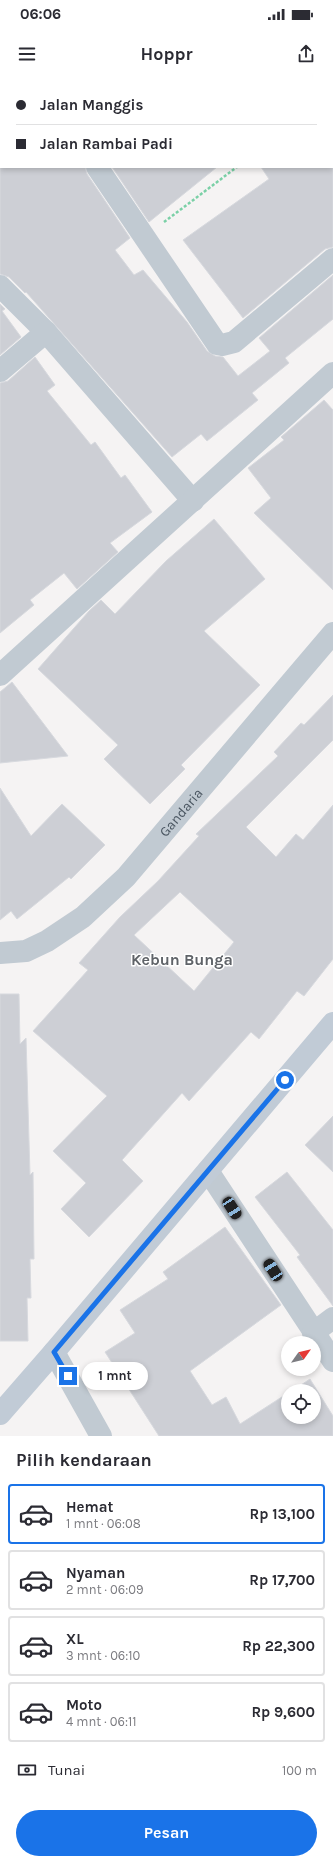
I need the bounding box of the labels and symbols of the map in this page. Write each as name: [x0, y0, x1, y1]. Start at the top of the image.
street label: Gandaria: [156, 785, 206, 840]
district label: Kebun Bunga: [131, 950, 233, 969]
route start: [276, 1071, 294, 1089]
car: [220, 1195, 244, 1221]
car: [261, 1257, 285, 1283]
north arrow: [281, 1336, 321, 1376]
callout: 1 mnt: [82, 1362, 148, 1390]
route end: [59, 1367, 77, 1385]

